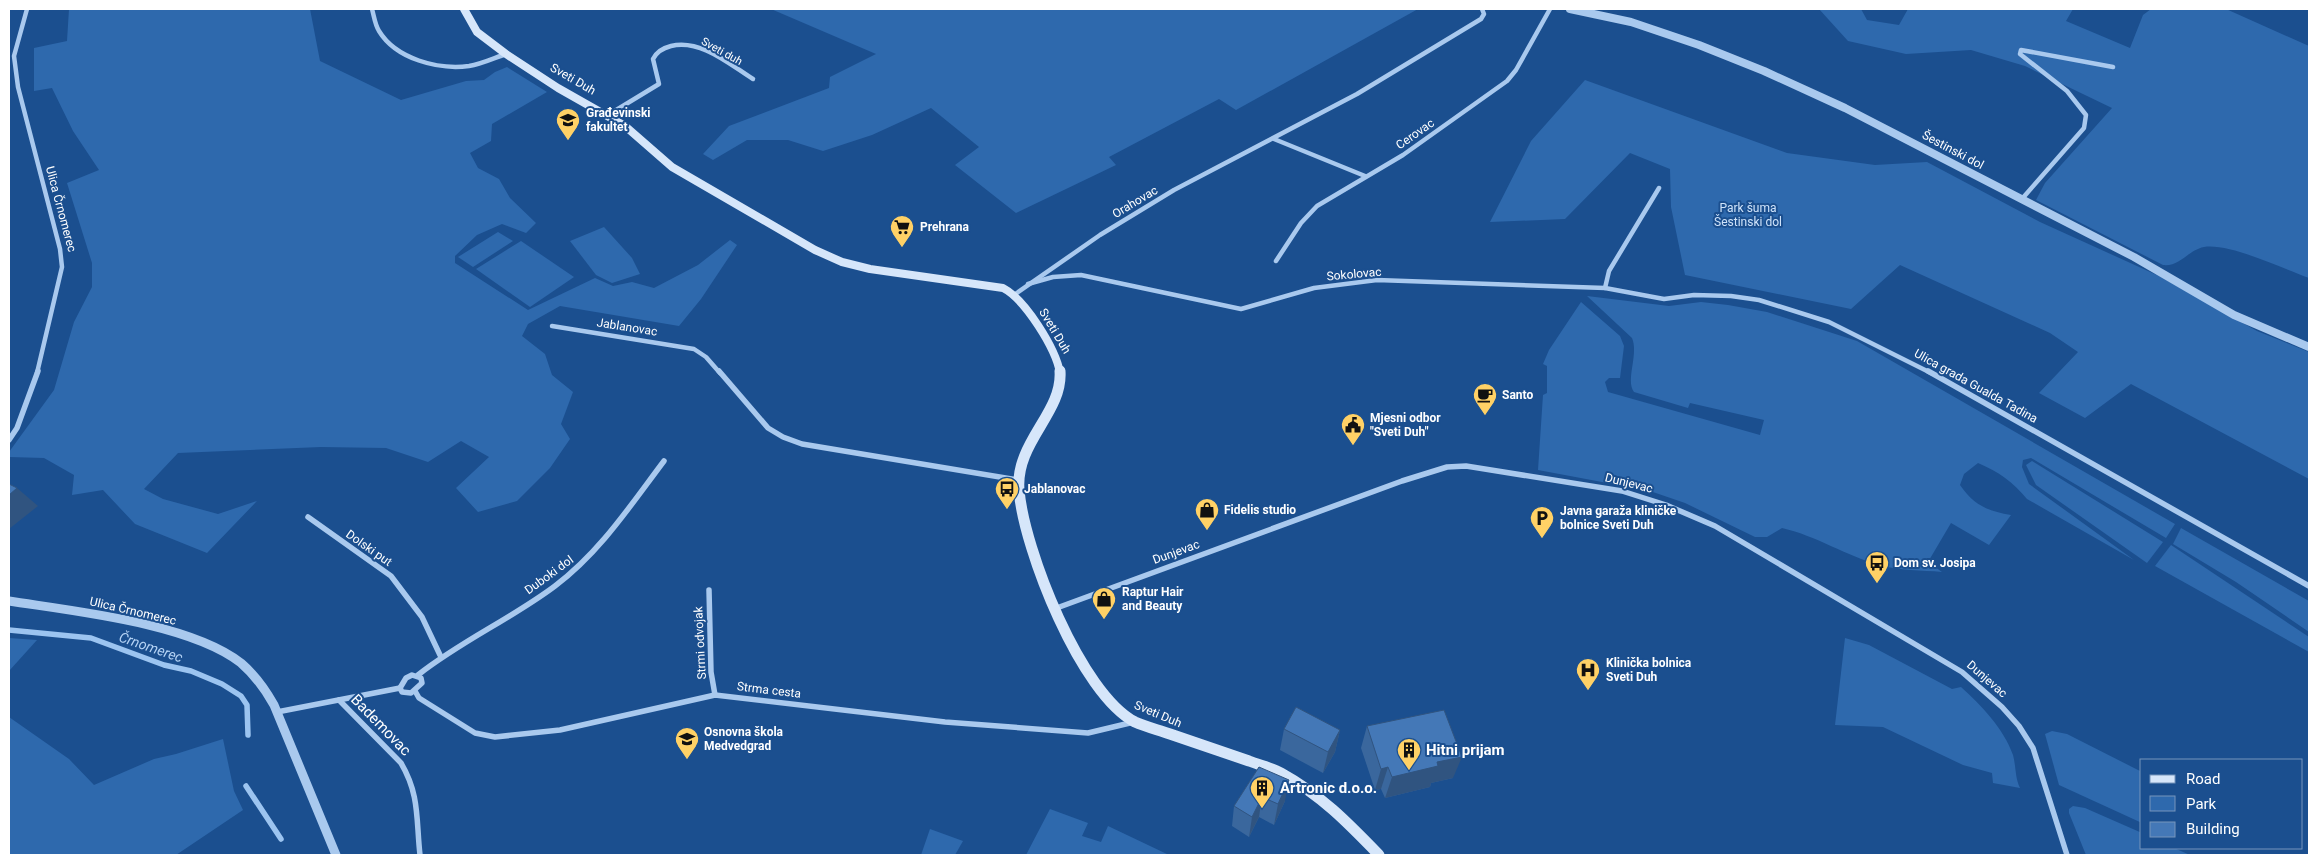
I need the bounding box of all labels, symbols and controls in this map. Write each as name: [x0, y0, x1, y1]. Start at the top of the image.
street label: Sveti duh: [699, 35, 745, 68]
street label: Sveti Duh: [548, 60, 598, 98]
place label: Građevinski fakultet: [586, 106, 651, 134]
school or university icon: Građevinski fakultet: [555, 107, 581, 141]
street label: Cerovac: [1393, 116, 1437, 152]
street label: Šestinski dol: [1920, 127, 1987, 172]
street label: Ulica Črnomerec: [43, 164, 80, 253]
street label: Orahovac: [1110, 183, 1160, 221]
park label: Park šuma Šestinski dol: [1714, 201, 1782, 229]
supermarket icon: Prehrana: [889, 214, 915, 248]
place label: Prehrana: [920, 220, 970, 234]
street label: Sokolovac: [1326, 265, 1382, 283]
street label: Sveti Duh: [1036, 306, 1074, 356]
street label: Jablanovac: [596, 315, 658, 339]
street label: Ulica grada Gualda Tadina: [1912, 346, 2040, 426]
cafe icon: Santo: [1472, 382, 1498, 416]
place label: Santo: [1502, 388, 1533, 402]
place label: Mjesni odbor "Sveti Duh": [1370, 411, 1441, 439]
public building icon: Mjesni odbor "Sveti Duh": [1340, 412, 1366, 446]
street label: Dunjevac: [1604, 470, 1654, 496]
bus stop icon: Jablanovac: [994, 476, 1020, 510]
place label: Jablanovac: [1024, 482, 1086, 496]
shop icon: Fidelis studio: [1194, 497, 1220, 531]
place label: Fidelis studio: [1224, 503, 1296, 517]
place label: Javna garaža kliničke bolnice Sveti Duh: [1560, 504, 1677, 532]
parking icon: Javna garaža kliničke bolnice Sveti Duh: [1529, 505, 1555, 539]
street label: Dolski put: [343, 527, 395, 569]
street label: Dunjevac: [1151, 537, 1201, 567]
bus stop icon: Dom sv. Josipa: [1864, 550, 1890, 584]
street label: Duboki dol: [522, 553, 576, 597]
place label: Dom sv. Josipa: [1894, 556, 1976, 570]
place label: Raptur Hair and Beauty: [1122, 585, 1184, 613]
shop icon: Raptur Hair and Beauty: [1091, 586, 1117, 620]
street label: Ulica Črnomerec: [88, 593, 178, 628]
street label: Strmi odvojak: [691, 605, 709, 680]
water label: Črnomerec: [117, 627, 186, 665]
place label: Klinička bolnica Sveti Duh: [1606, 656, 1692, 684]
hospital icon: Klinička bolnica Sveti Duh: [1575, 657, 1601, 691]
street label: Dunjevac: [1964, 658, 2010, 700]
street label: Strma cesta: [736, 679, 802, 701]
street label: Bademovac: [347, 690, 415, 760]
street label: Sveti Duh: [1132, 698, 1184, 730]
place label: Osnovna škola Medvedgrad: [704, 725, 784, 753]
school or university icon: Osnovna škola Medvedgrad: [674, 726, 700, 760]
building icon: Hitni prijam: [1396, 737, 1422, 771]
place label: Hitni prijam: [1426, 741, 1505, 759]
legend: [2140, 759, 2303, 849]
text: Road: [2186, 770, 2220, 788]
building icon: Artronic d.o.o.: [1249, 775, 1275, 809]
place label: Artronic d.o.o.: [1280, 779, 1377, 797]
text: Park: [2186, 795, 2217, 813]
text: Building: [2186, 820, 2240, 838]

